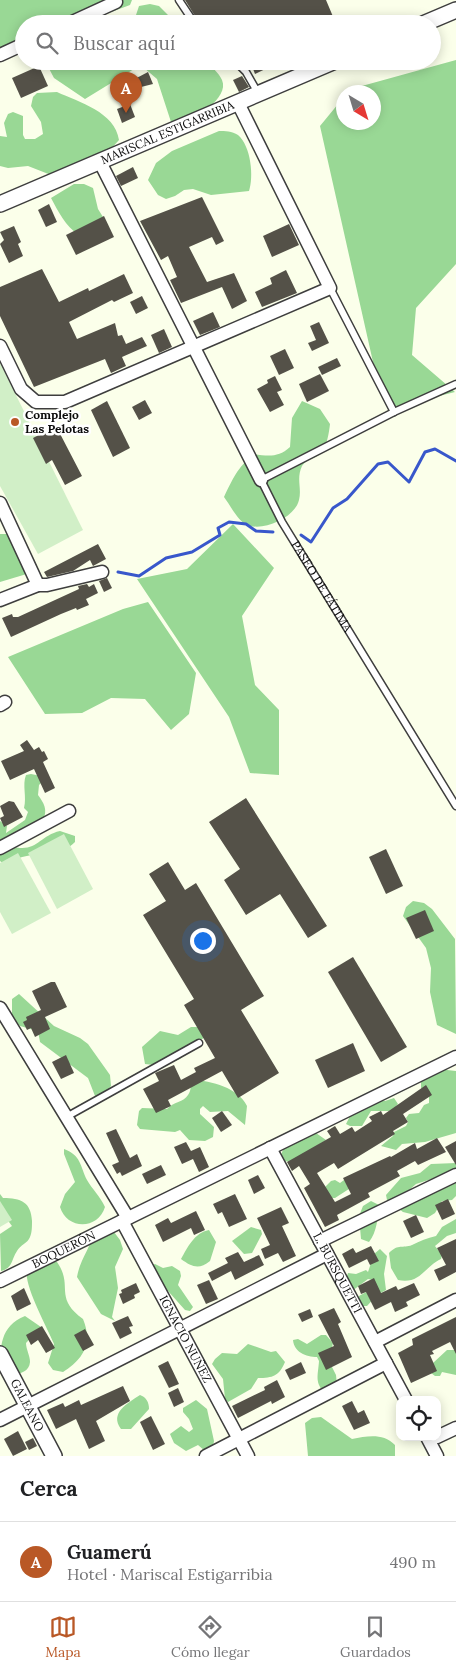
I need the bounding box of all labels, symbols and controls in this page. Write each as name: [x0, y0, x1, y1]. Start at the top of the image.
search box: [15, 15, 441, 70]
icon: search: [33, 29, 61, 57]
text: Buscar aquí: [73, 31, 175, 55]
pin: A: [110, 72, 142, 113]
north arrow: [336, 85, 381, 130]
street label: MARISCAL ESTIGARRIBIA: [98, 97, 237, 167]
place label: Complejo Las Pelotas: [25, 407, 89, 436]
marker: Complejo Las Pelotas: [9, 416, 21, 428]
street label: PASEO DE FÁTIMA: [288, 538, 356, 635]
your location: [190, 928, 216, 954]
street label: BOQUERÓN: [29, 1227, 98, 1271]
street label: L. BURSQUETTI: [310, 1230, 366, 1316]
street label: IGNACIO NUÑEZ: [156, 1293, 215, 1385]
street label: GALEANO: [8, 1376, 48, 1434]
map controls: [396, 1396, 441, 1441]
button: locate: [396, 1396, 441, 1441]
text: Cerca: [20, 1475, 78, 1502]
text: Guamerú: [67, 1540, 152, 1564]
text: A: [31, 1552, 41, 1572]
text: 490 m: [390, 1552, 436, 1572]
text: Hotel · Mariscal Estigarribia: [67, 1564, 273, 1584]
tab: Mapa: [45, 1613, 81, 1661]
tab: Cómo llegar: [171, 1613, 250, 1661]
tab: Guardados: [340, 1613, 411, 1661]

